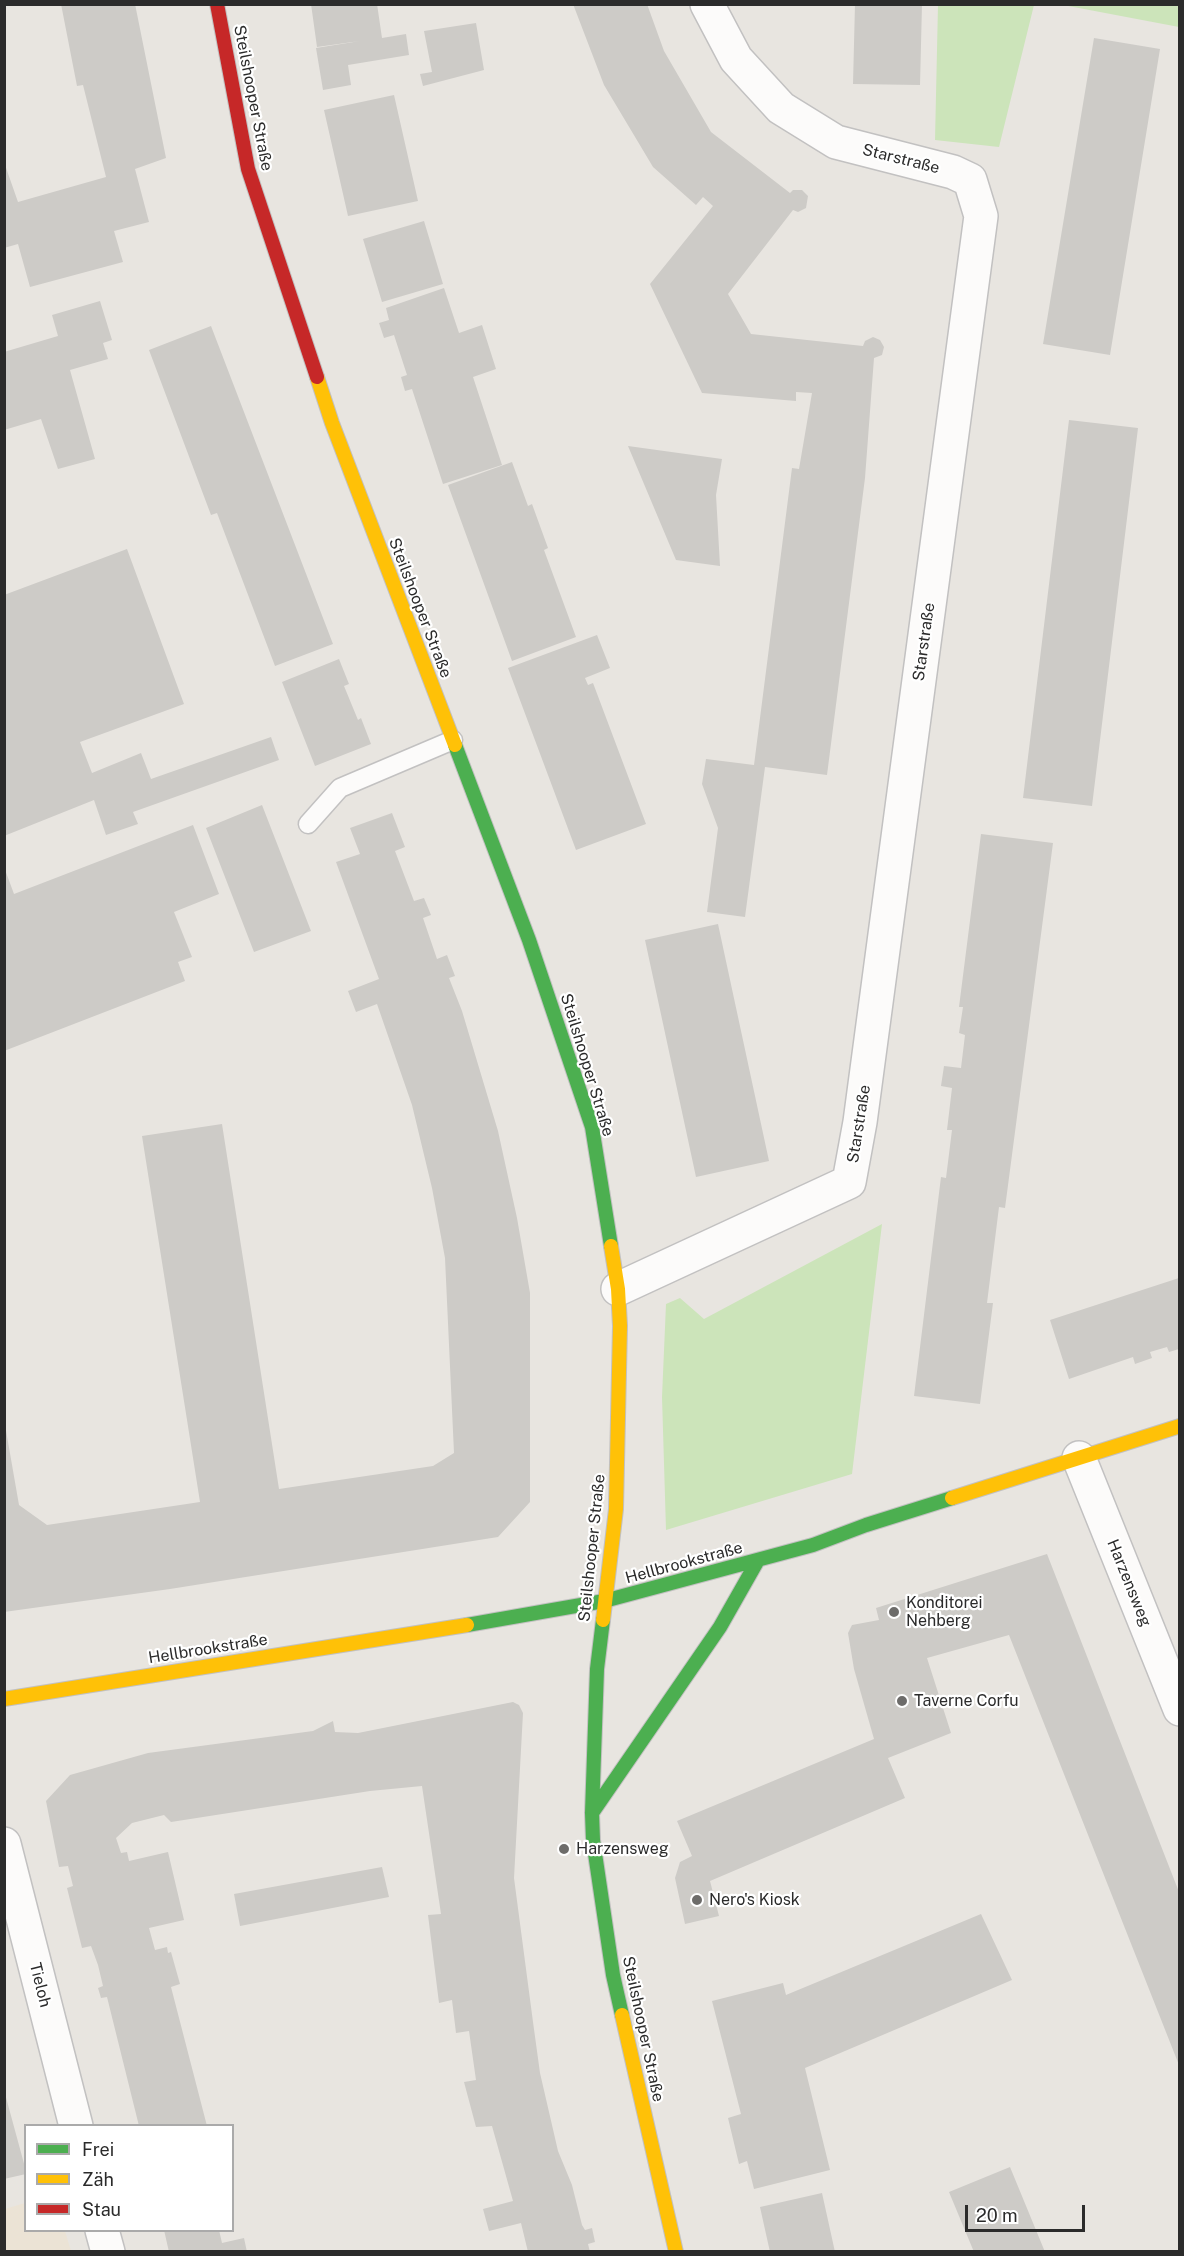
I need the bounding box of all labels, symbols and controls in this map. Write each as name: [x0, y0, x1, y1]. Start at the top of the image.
street label: Steilshooper Straße: [229, 23, 277, 173]
street label: Starstraße: [860, 140, 942, 178]
street label: Steilshooper Straße: [384, 535, 456, 681]
street label: Starstraße: [909, 602, 939, 682]
street label: Steilshooper Straße: [556, 991, 618, 1139]
street label: Starstraße: [843, 1083, 875, 1165]
street label: Steilshooper Straße: [575, 1473, 609, 1623]
street label: Harzensweg: [1103, 1536, 1155, 1630]
street label: Hellbrookstraße: [623, 1538, 745, 1588]
place label: Konditorei Nehberg: [906, 1593, 983, 1631]
marker: Konditorei Nehberg: [887, 1605, 901, 1619]
street label: Hellbrookstraße: [147, 1630, 269, 1668]
place label: Taverne Corfu: [914, 1691, 1019, 1711]
marker: Taverne Corfu: [895, 1694, 909, 1708]
place label: Harzensweg: [576, 1839, 669, 1859]
marker: Harzensweg: [557, 1842, 571, 1856]
place label: Nero's Kiosk: [709, 1890, 800, 1910]
marker: Nero's Kiosk: [690, 1893, 704, 1907]
street label: Steilshooper Straße: [618, 1955, 668, 2103]
street label: Tieloh: [25, 1961, 55, 2009]
legend: [24, 2124, 234, 2232]
text: Frei: [82, 2139, 114, 2160]
text: Zäh: [82, 2169, 114, 2190]
scale bar: [968, 2193, 1088, 2231]
text: Stau: [82, 2199, 121, 2220]
text: 20 m: [976, 2205, 1018, 2226]

